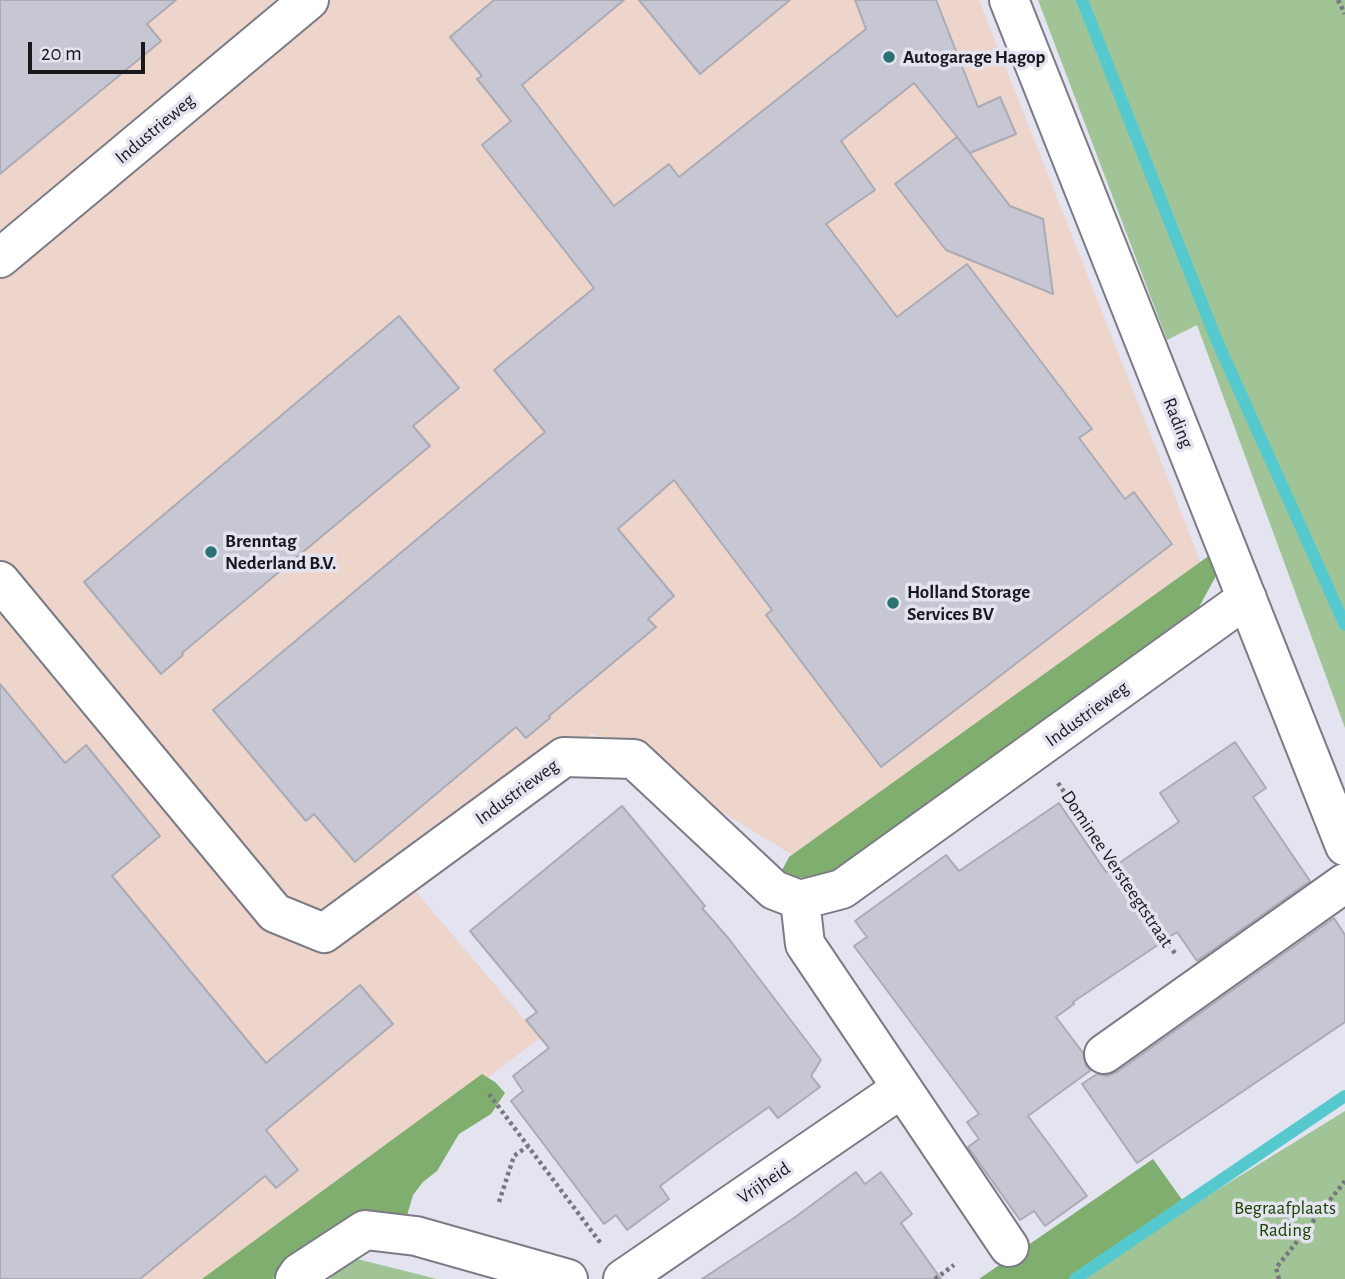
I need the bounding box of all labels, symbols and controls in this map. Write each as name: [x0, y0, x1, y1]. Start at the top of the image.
scale bar: [32, 28, 149, 72]
text: 20 m: [41, 43, 82, 64]
place label: Autogarage Hagop: [903, 46, 1045, 68]
marker: Autogarage Hagop: [881, 49, 897, 65]
street label: Industrieweg: [110, 89, 200, 169]
street label: Rading: [1158, 394, 1198, 452]
place label: Brenntag Nederland B.V.: [225, 530, 336, 574]
marker: Brenntag Nederland B.V.: [203, 544, 219, 560]
place label: Holland Storage Services BV: [907, 581, 1030, 625]
marker: Holland Storage Services BV: [885, 595, 901, 611]
street label: Industrieweg: [1041, 676, 1133, 752]
street label: Industrieweg: [471, 754, 563, 830]
street label: Dominee Versteegtstraat: [1056, 786, 1178, 952]
street label: Vrijheid: [733, 1157, 795, 1209]
park label: Begraafplaats Rading: [1234, 1197, 1336, 1241]

